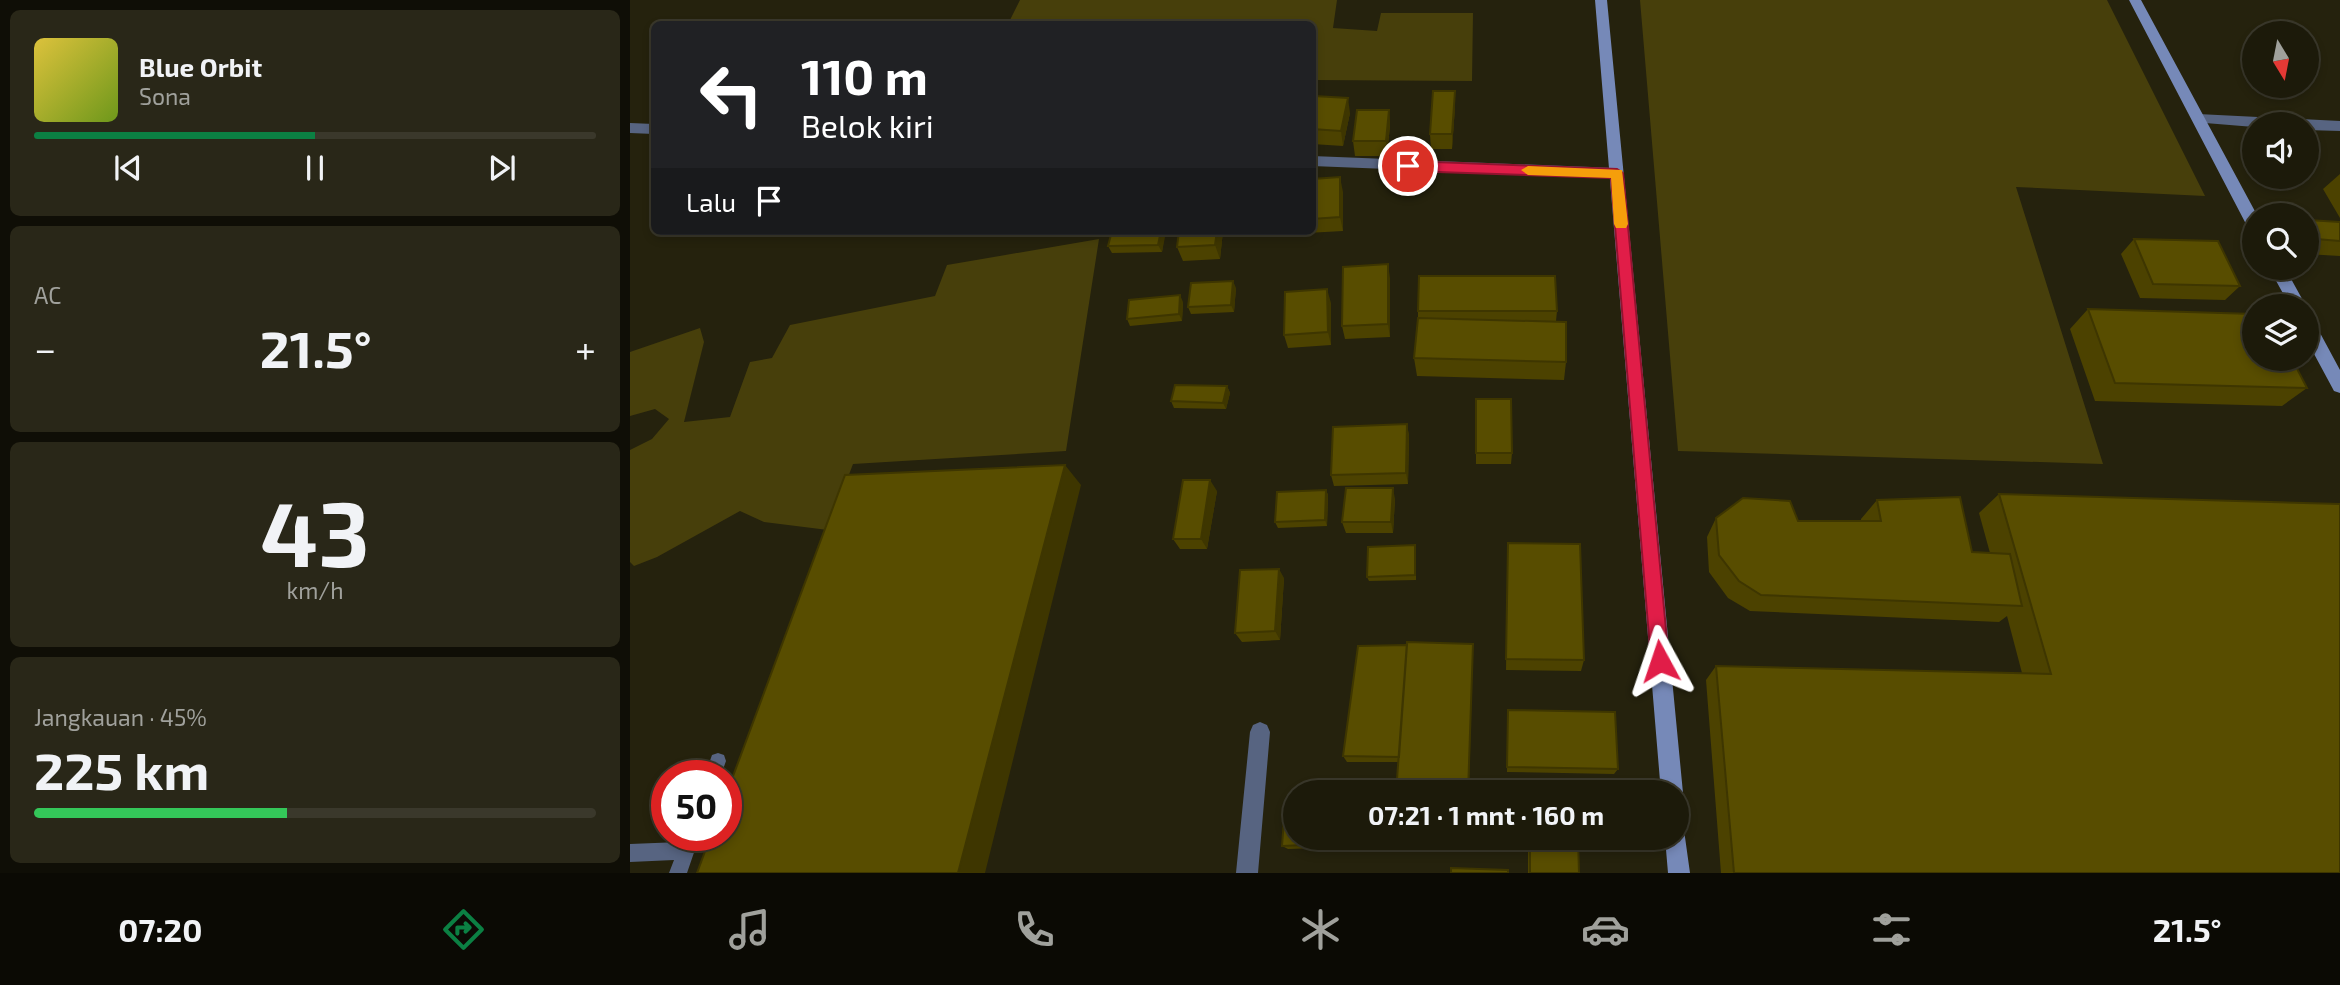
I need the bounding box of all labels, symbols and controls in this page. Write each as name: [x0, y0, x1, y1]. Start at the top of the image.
north arrow: [2242, 21, 2319, 98]
map controls: [2242, 21, 2319, 371]
text: 110 m: [801, 46, 928, 105]
icon: left: [686, 49, 777, 140]
text: Blue Orbit: [139, 51, 262, 82]
text: Sona: [139, 82, 191, 110]
text: Belok kiri: [801, 106, 934, 144]
button: sound: [2242, 112, 2319, 189]
pin: [1378, 136, 1438, 196]
icon: arrive: [1389, 147, 1427, 185]
icon: previous: [109, 149, 147, 187]
icon: pause: [296, 149, 334, 187]
icon: next: [483, 149, 521, 187]
icon: arrive: [750, 182, 788, 220]
text: Lalu: [686, 186, 736, 217]
button: search: [2242, 203, 2319, 280]
text: AC: [34, 281, 61, 309]
button: layers: [2242, 294, 2319, 371]
text: 21.5°: [260, 316, 372, 378]
text: −: [34, 325, 56, 371]
text: +: [575, 325, 596, 371]
text: 43: [260, 476, 370, 585]
text: km/h: [286, 576, 344, 604]
position arrow: [1623, 624, 1697, 698]
text: Jangkauan · 45%: [34, 703, 207, 731]
text: 225 km: [34, 738, 209, 800]
speed limit sign: 50: [651, 760, 742, 851]
text: 07:21 · 1 mnt · 160 m: [1368, 799, 1604, 830]
icon: directions: [439, 905, 488, 954]
icon: music: [725, 905, 774, 954]
icon: phone: [1010, 905, 1059, 954]
icon: climate: [1296, 905, 1345, 954]
icon: car: [1581, 905, 1630, 954]
icon: filters: [1867, 905, 1916, 954]
text: 07:20: [118, 910, 202, 948]
text: 21.5°: [2153, 910, 2222, 948]

